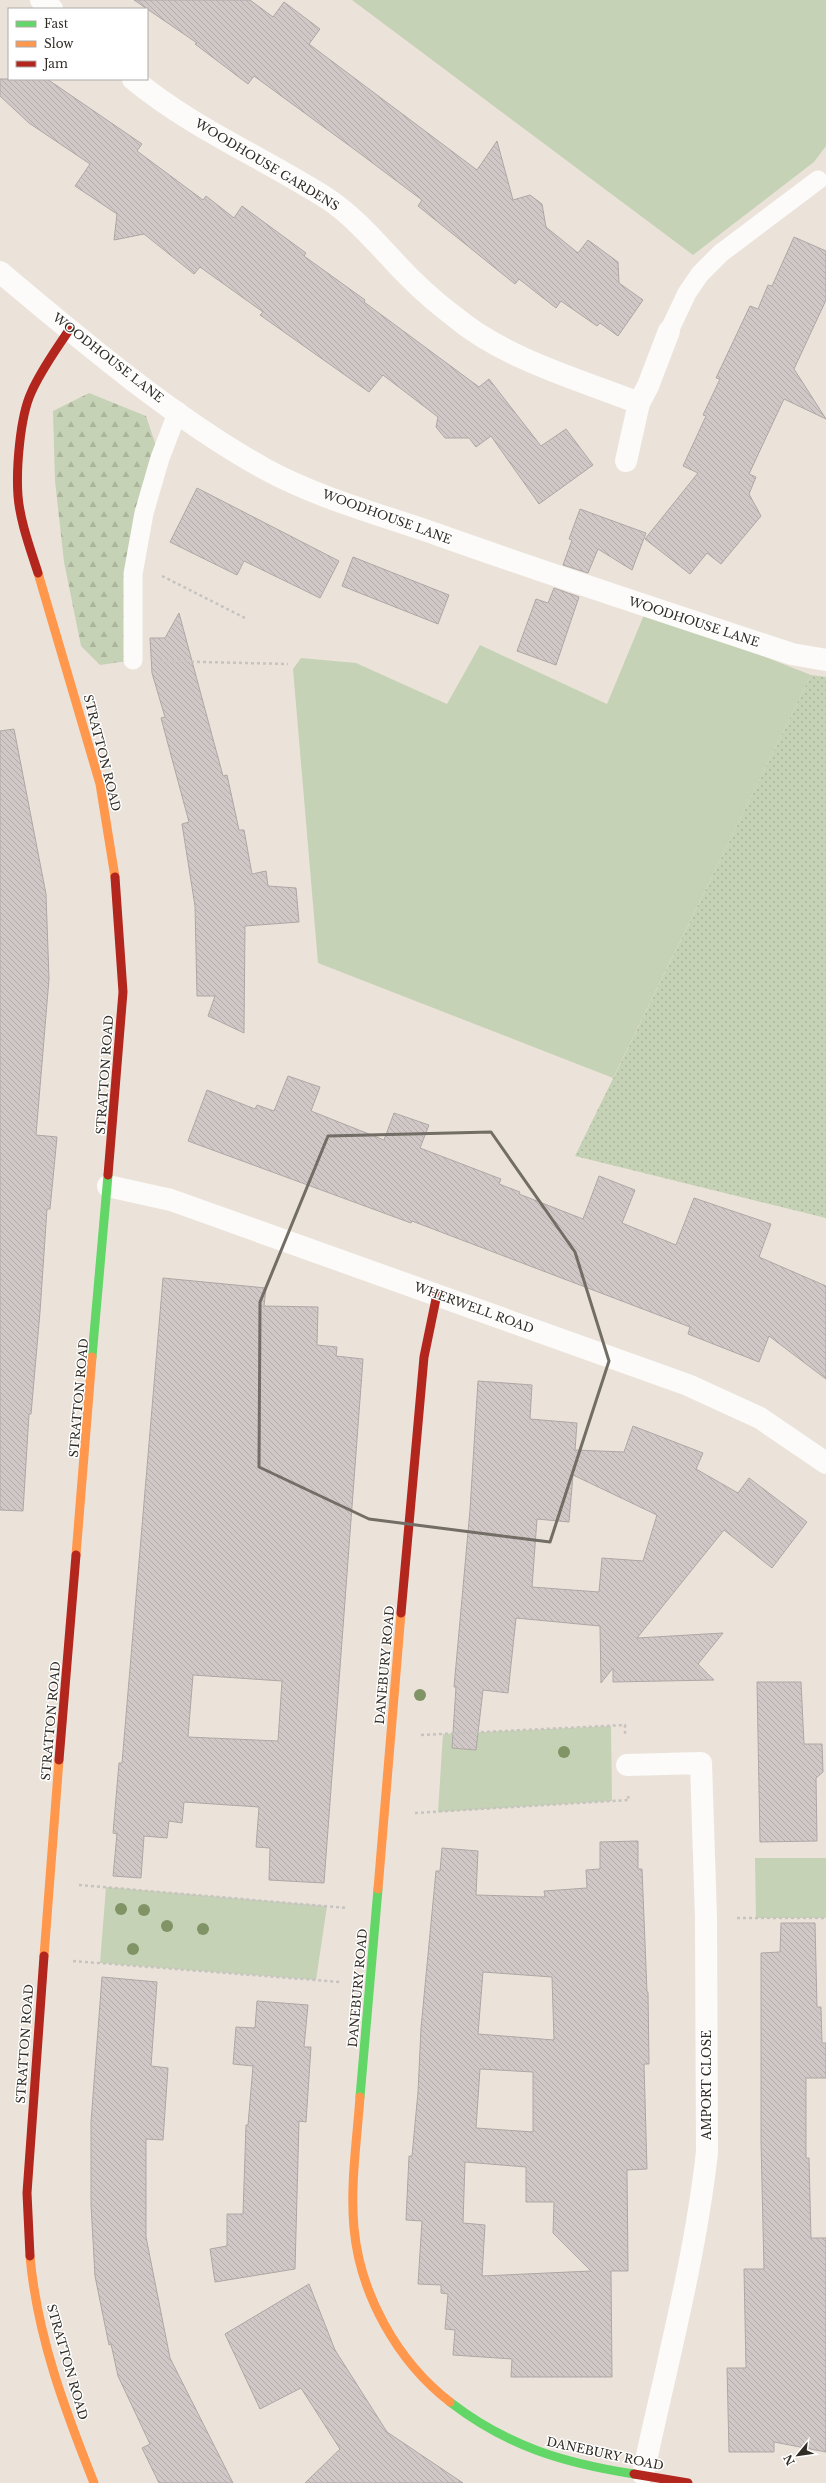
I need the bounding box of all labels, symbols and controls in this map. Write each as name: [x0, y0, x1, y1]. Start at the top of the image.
legend: [8, 8, 148, 80]
text: Fast: [44, 16, 69, 31]
text: Slow: [44, 36, 74, 51]
text: Jam: [42, 56, 68, 71]
street label: WOODHOUSE GARDENS: [192, 115, 342, 214]
street label: WOODHOUSE LANE: [49, 309, 167, 406]
street label: WOODHOUSE LANE: [319, 486, 454, 547]
street label: WOODHOUSE LANE: [626, 593, 762, 650]
street label: STRATTON ROAD: [81, 693, 124, 813]
street label: STRATTON ROAD: [93, 1015, 116, 1135]
street label: WHERWELL ROAD: [411, 1279, 536, 1336]
street label: STRATTON ROAD: [66, 1338, 91, 1458]
street label: DANEBURY ROAD: [372, 1605, 397, 1725]
street label: STRATTON ROAD: [38, 1661, 63, 1781]
street label: DANEBURY ROAD: [345, 1928, 370, 2048]
street label: STRATTON ROAD: [13, 1984, 36, 2104]
street label: AMPORT CLOSE: [699, 2030, 714, 2141]
street label: STRATTON ROAD: [44, 2302, 91, 2422]
street label: DANEBURY ROAD: [545, 2434, 665, 2473]
north arrow: [778, 2435, 818, 2475]
text: N: [780, 2451, 798, 2468]

